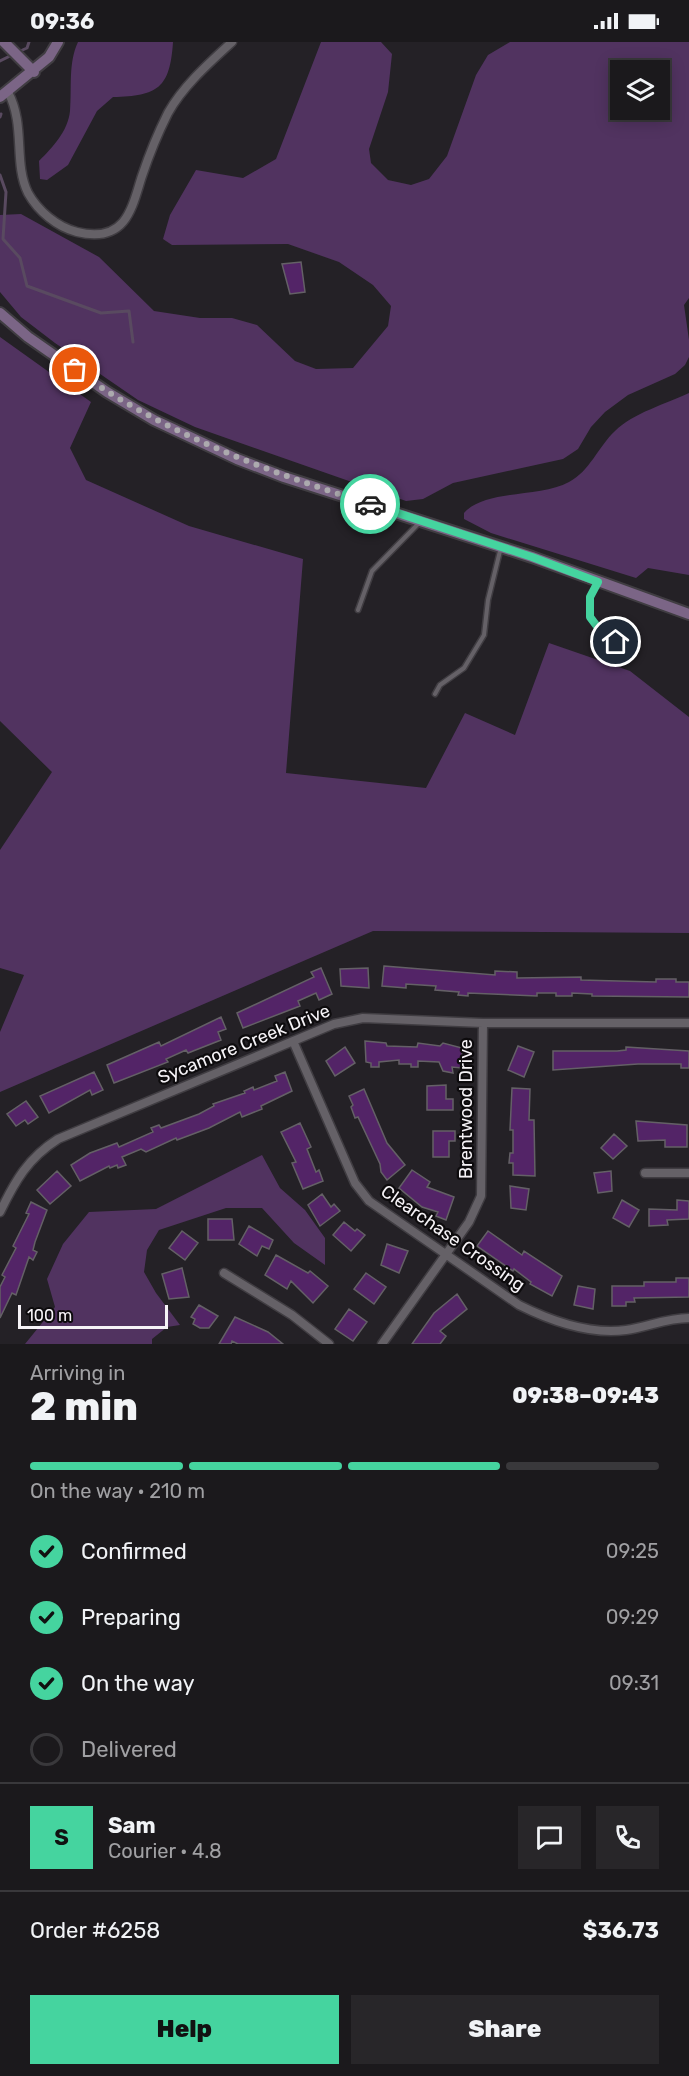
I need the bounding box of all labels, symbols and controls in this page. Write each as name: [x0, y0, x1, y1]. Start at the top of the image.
text: 09:36: [30, 8, 94, 35]
map controls: [610, 60, 670, 120]
button: layers: [610, 60, 670, 120]
pin: [49, 344, 100, 395]
icon: bag: [58, 353, 91, 386]
courier: [340, 474, 400, 534]
icon: car: [354, 488, 387, 521]
pin: [590, 616, 641, 667]
icon: home: [599, 625, 632, 658]
street label: Sycamore Creek Drive: [155, 999, 333, 1089]
street label: Brentwood Drive: [455, 1039, 477, 1179]
street label: Clearchase Crossing: [377, 1180, 529, 1296]
scale bar: [18, 1302, 168, 1330]
text: 100 m: [27, 1306, 72, 1325]
text: Arriving in: [30, 1361, 125, 1385]
text: 09:38–09:43: [512, 1382, 659, 1409]
text: 2 min: [30, 1384, 138, 1430]
text: On the way · 210 m: [30, 1479, 205, 1503]
icon: check: [30, 1535, 63, 1568]
text: Confirmed: [81, 1538, 187, 1565]
text: 09:25: [606, 1539, 659, 1563]
icon: check: [30, 1601, 63, 1634]
text: Preparing: [81, 1604, 181, 1631]
text: 09:29: [606, 1605, 659, 1629]
icon: check: [30, 1667, 63, 1700]
text: On the way: [81, 1670, 195, 1697]
text: 09:31: [609, 1671, 659, 1695]
text: Delivered: [81, 1736, 177, 1763]
button: chat: [518, 1806, 581, 1869]
button: phone: [596, 1806, 659, 1869]
text: Sam: [108, 1812, 156, 1839]
text: S: [54, 1824, 69, 1851]
text: Courier · 4.8: [108, 1839, 222, 1863]
text: Order #6258: [30, 1917, 160, 1944]
text: $36.73: [583, 1917, 659, 1944]
button: Help: [30, 1995, 339, 2064]
button: Share: [351, 1995, 659, 2064]

